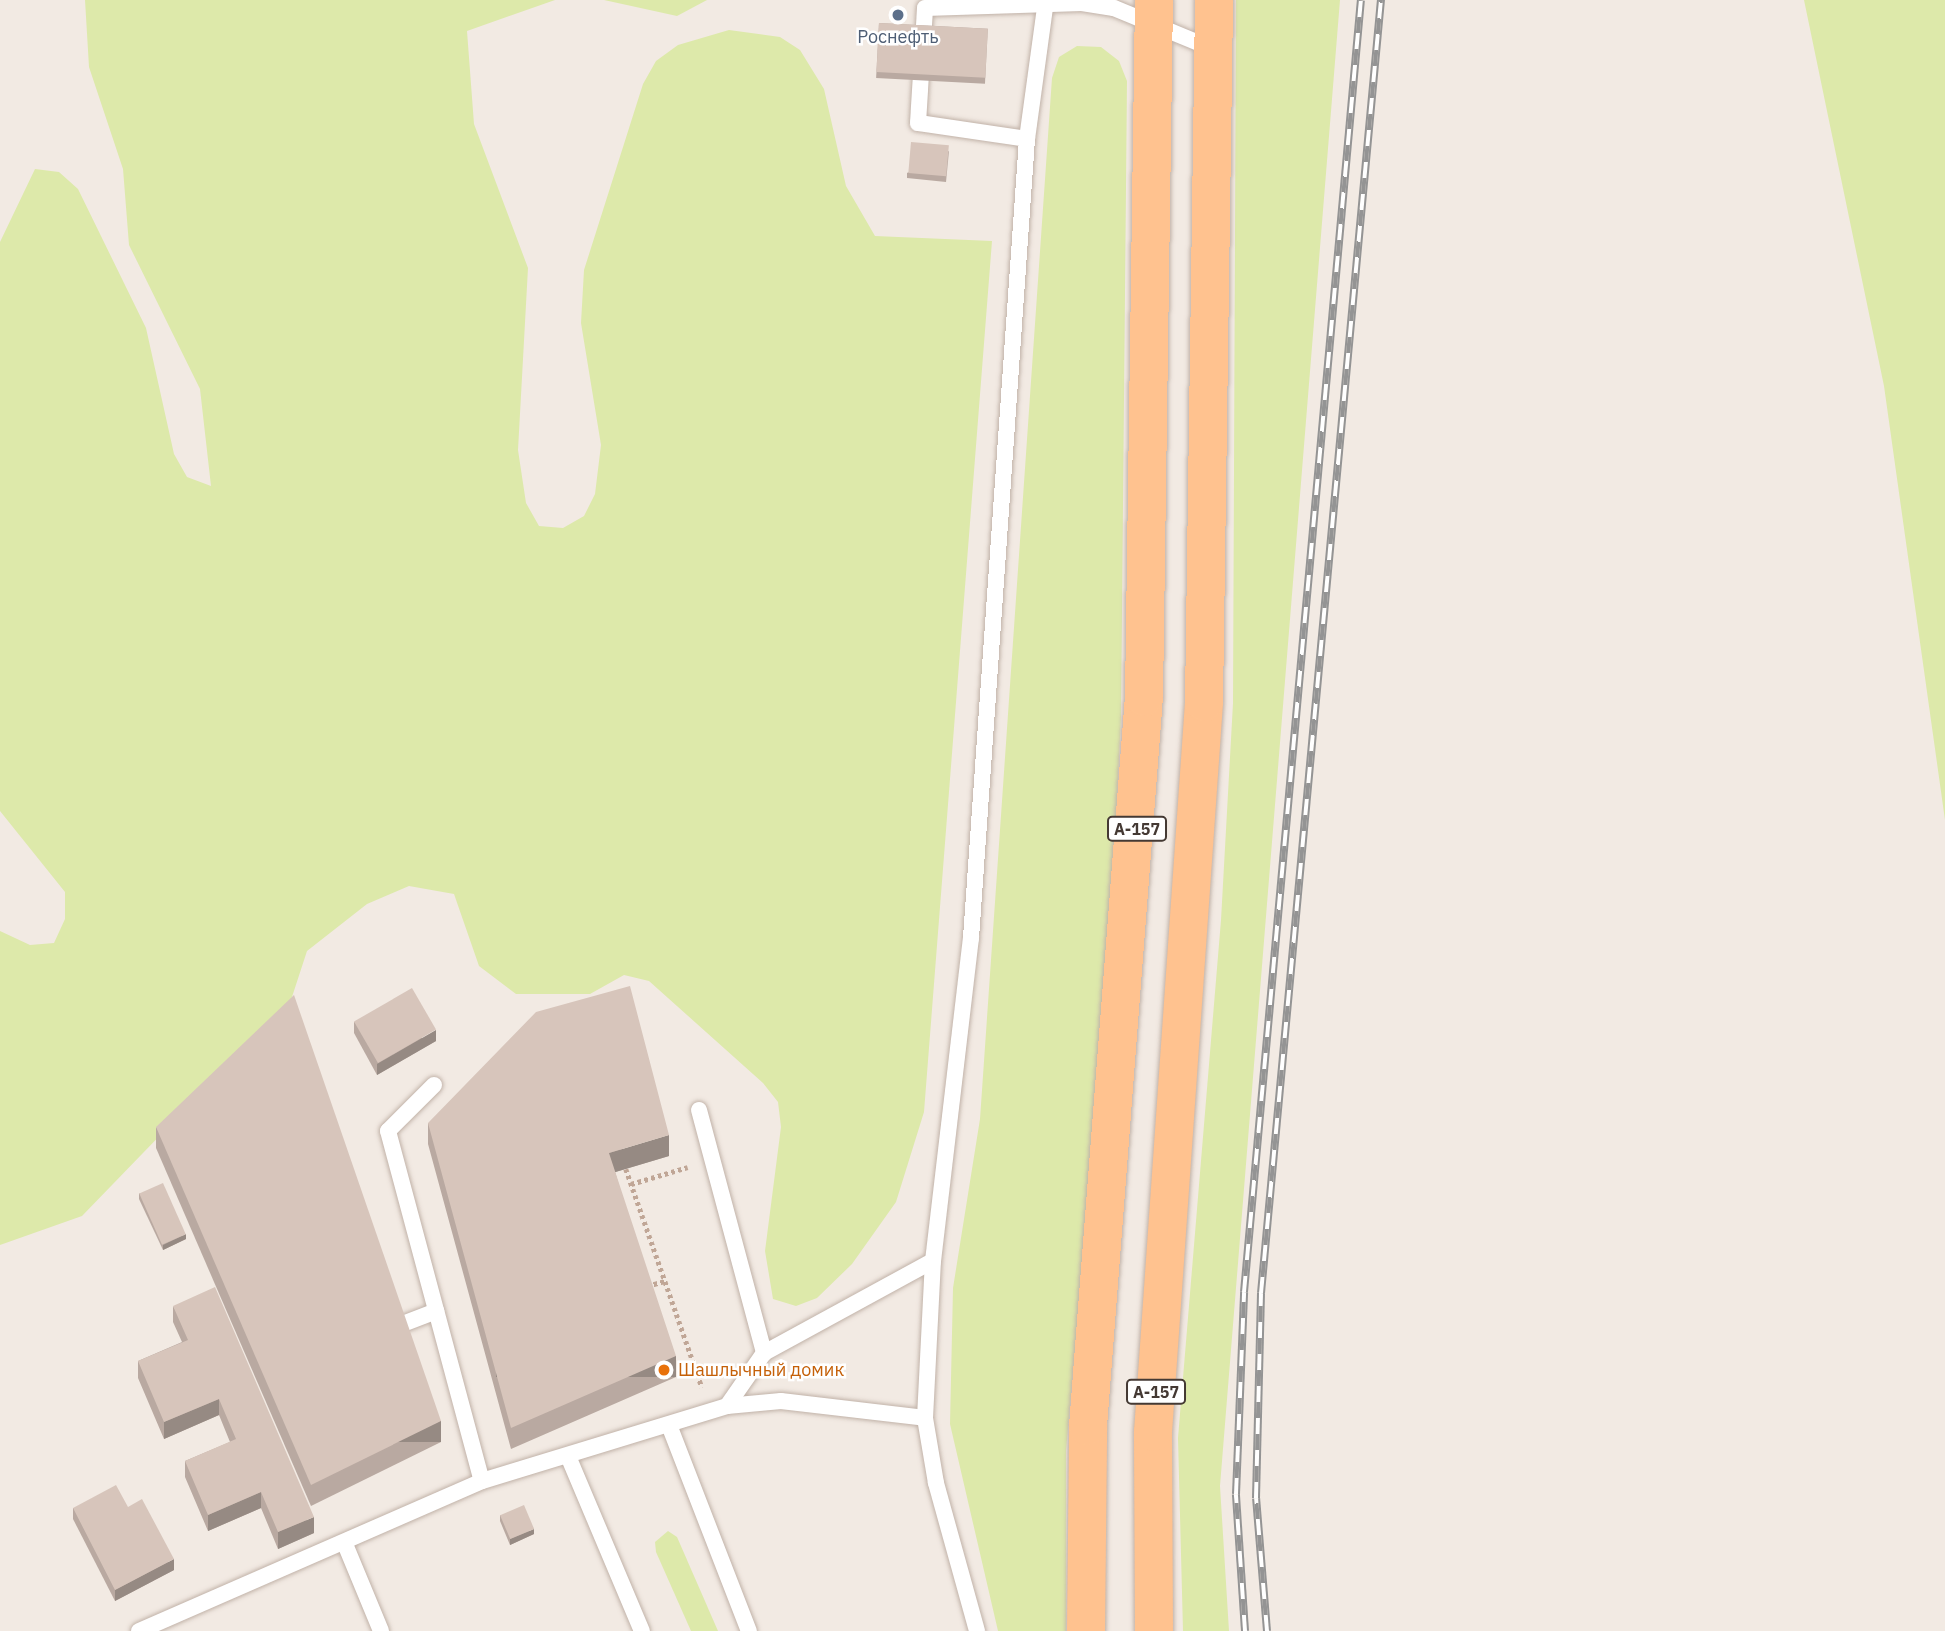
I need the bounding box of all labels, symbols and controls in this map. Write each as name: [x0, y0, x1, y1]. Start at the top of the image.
marker: Роснефть: [890, 7, 906, 23]
place label: Роснефть: [857, 26, 939, 48]
road number: А-157: [1106, 816, 1168, 842]
place label: Шашлычный домик: [678, 1359, 844, 1381]
marker: Шашлычный домик: [656, 1362, 672, 1378]
road number: А-157: [1124, 1380, 1188, 1404]

